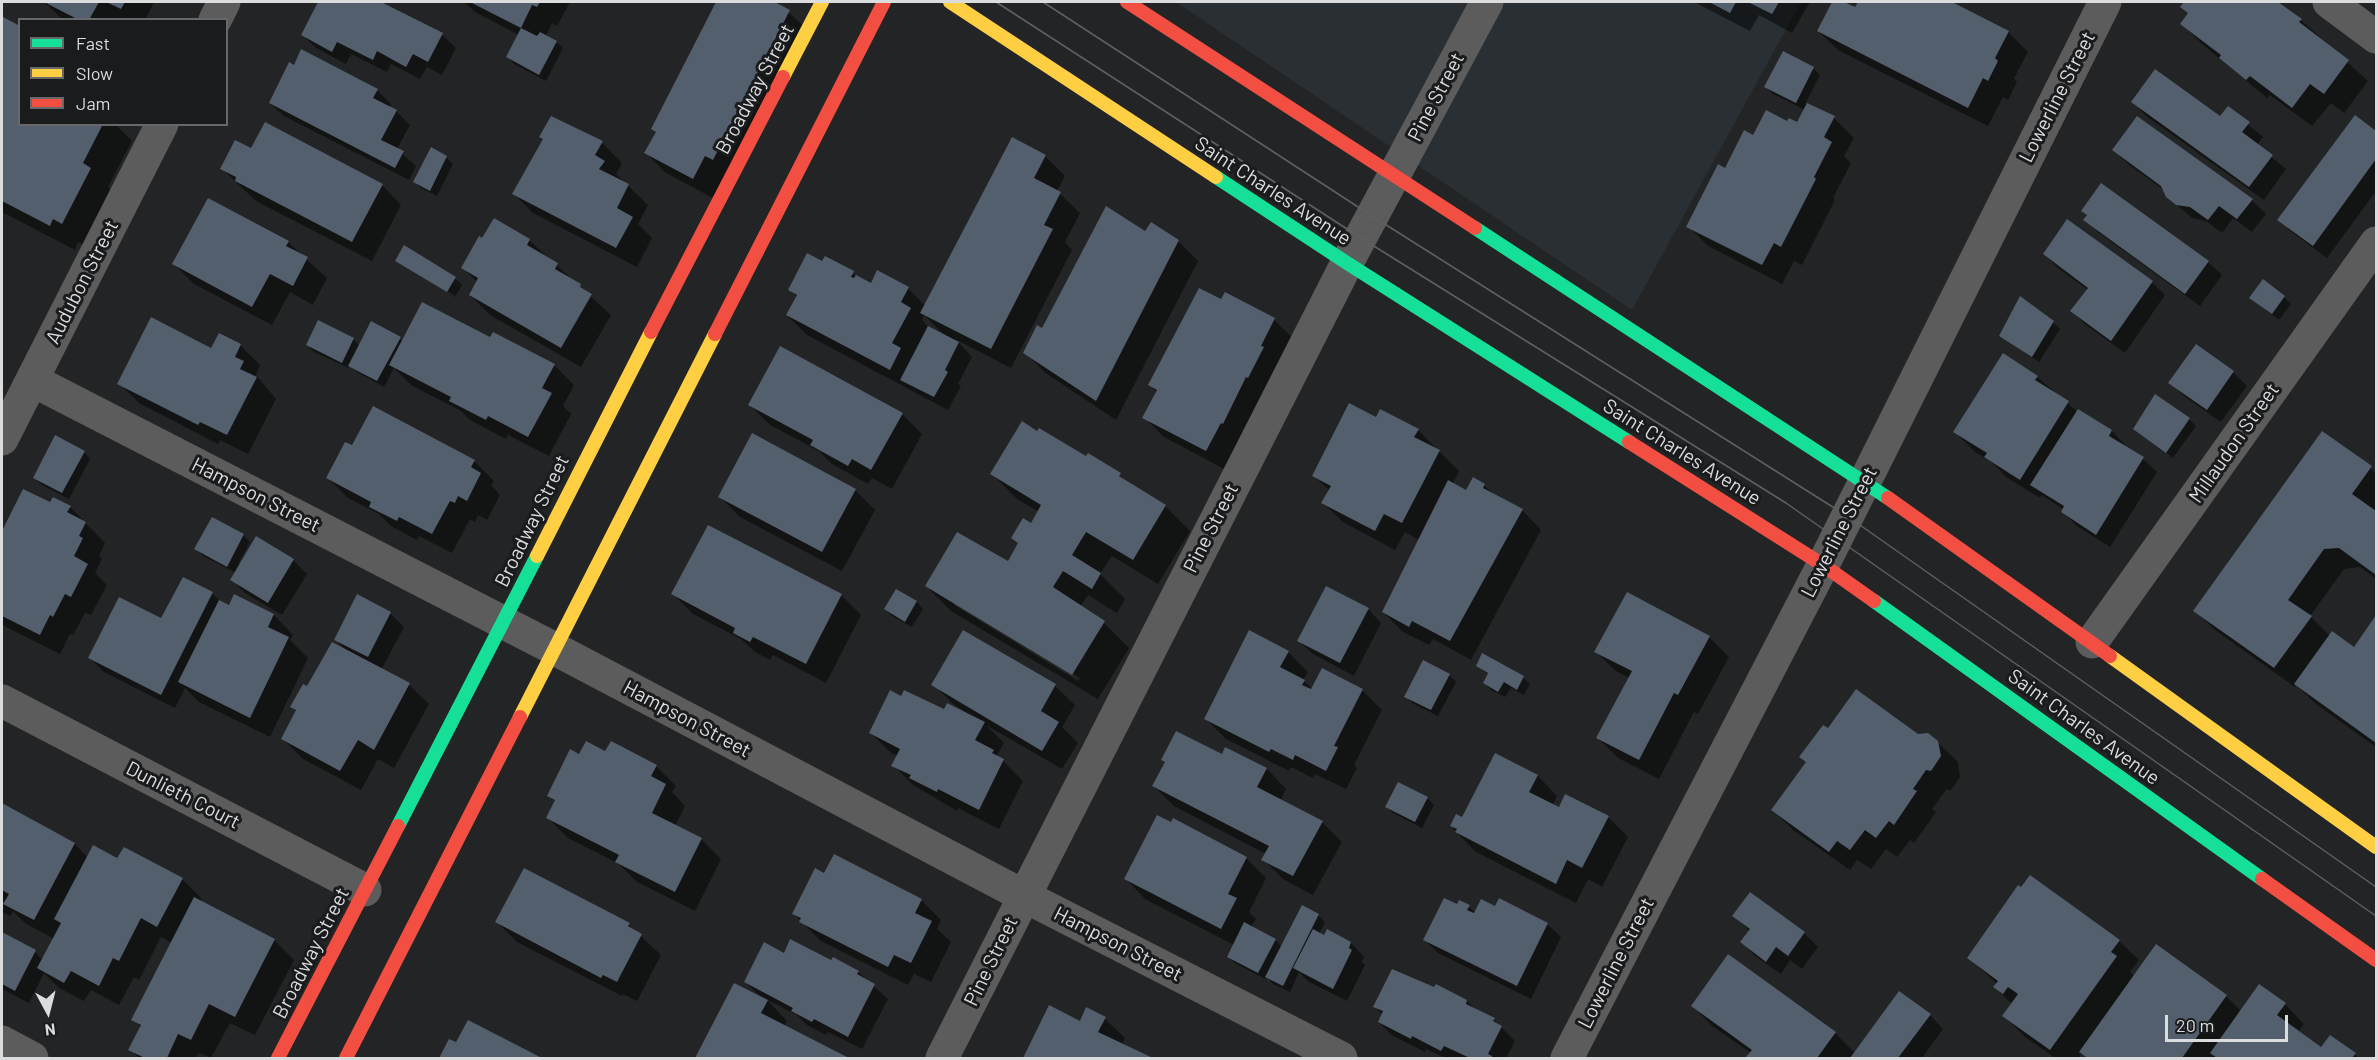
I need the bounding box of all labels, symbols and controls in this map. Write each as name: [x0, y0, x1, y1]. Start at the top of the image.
legend: [18, 18, 228, 126]
street label: Broadway Street: [711, 20, 799, 158]
street label: Lowerline Street: [2014, 28, 2100, 166]
text: Fast: [76, 32, 110, 54]
street label: Pine Street: [1403, 49, 1469, 145]
text: Slow: [76, 62, 113, 84]
text: Jam: [76, 92, 110, 114]
street label: Saint Charles Avenue: [1190, 131, 1356, 251]
street label: Audubon Street: [41, 216, 123, 348]
street label: Millaudon Street: [2184, 378, 2284, 508]
street label: Saint Charles Avenue: [1599, 394, 1765, 510]
street label: Broadway Street: [490, 451, 574, 591]
street label: Hampson Street: [188, 452, 324, 538]
street label: Lowerline Street: [1796, 463, 1882, 601]
street label: Pine Street: [1178, 479, 1244, 577]
street label: Saint Charles Avenue: [2003, 664, 2165, 790]
street label: Hampson Street: [619, 675, 755, 763]
street label: Dunlieth Court: [122, 756, 244, 834]
street label: Broadway Street: [268, 883, 354, 1023]
street label: Lowerline Street: [1573, 894, 1659, 1032]
street label: Hampson Street: [1050, 901, 1186, 987]
street label: Pine Street: [959, 912, 1023, 1010]
north arrow: [18, 982, 78, 1042]
scale bar: [2168, 1003, 2291, 1041]
text: 20 m: [2176, 1014, 2214, 1036]
text: N: [44, 1020, 57, 1040]

